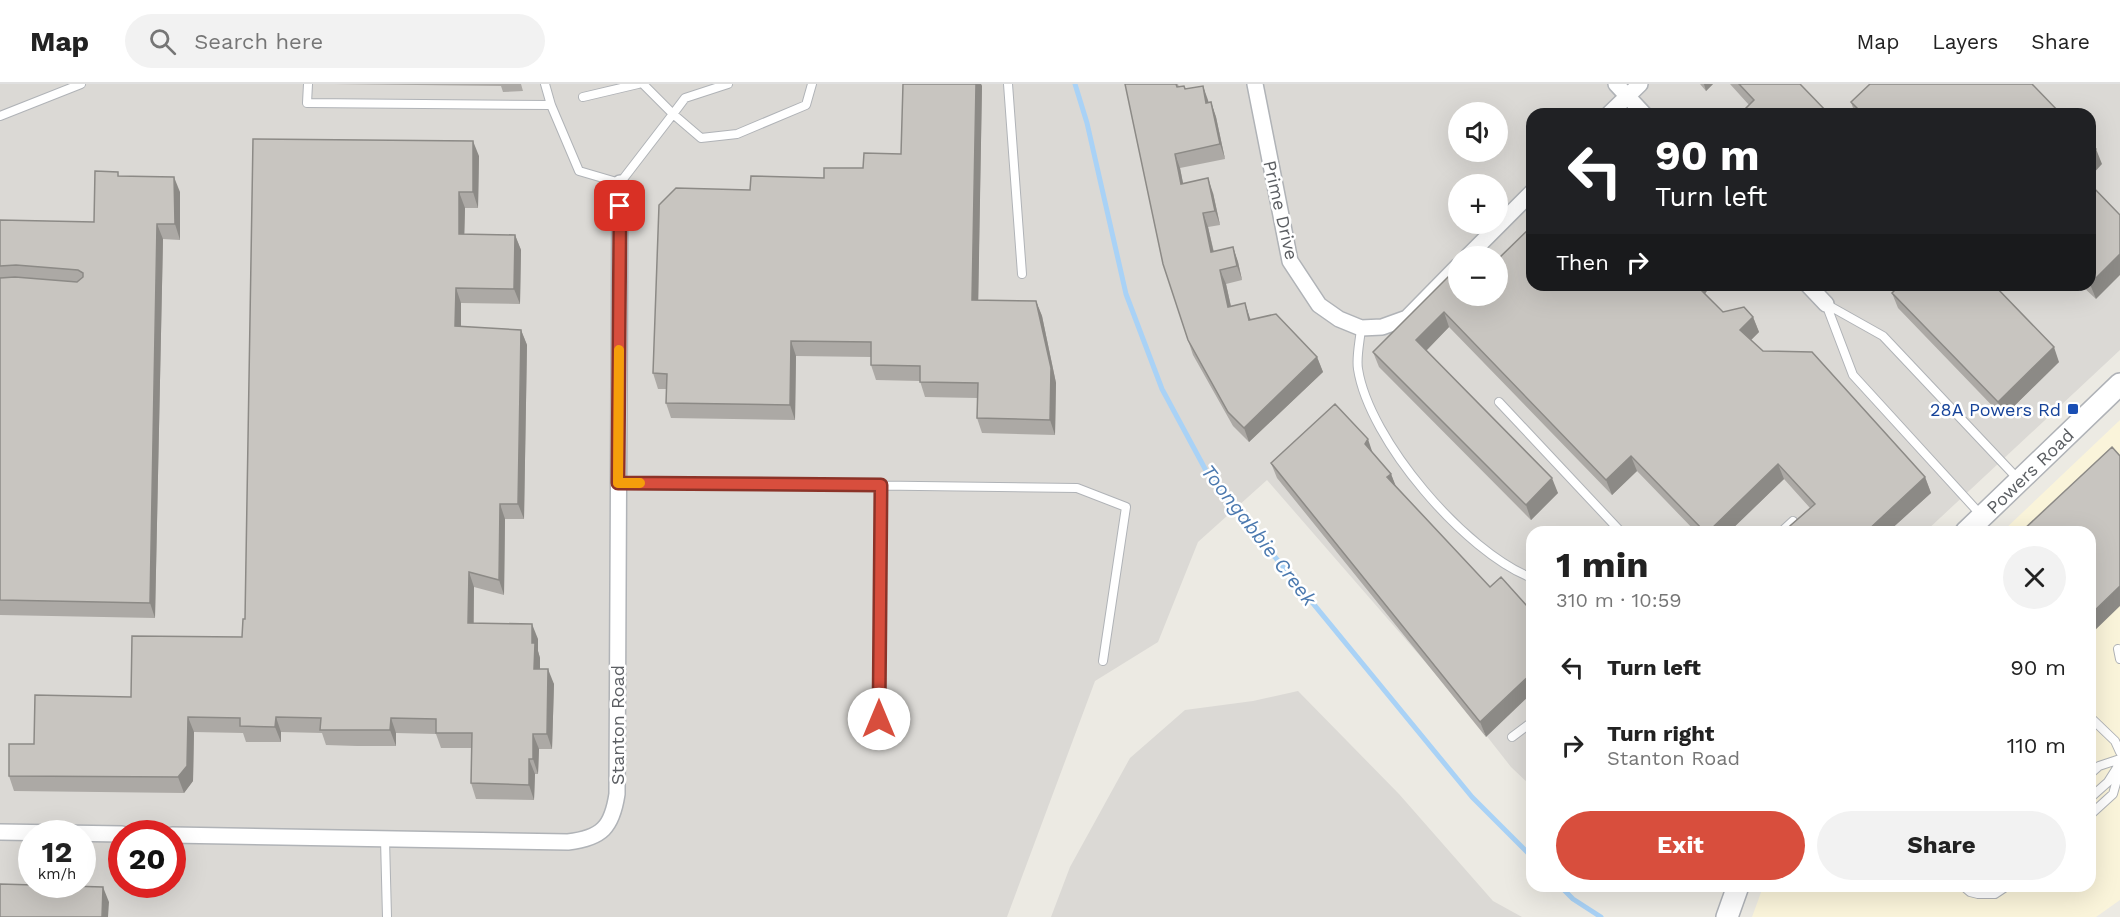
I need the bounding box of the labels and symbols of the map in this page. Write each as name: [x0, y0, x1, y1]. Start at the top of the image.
street label: Prime Drive: [1259, 158, 1303, 262]
pin: [594, 180, 645, 231]
place label: 28A Powers Rd: [1930, 399, 2061, 420]
marker: 28A Powers Rd: [2066, 402, 2080, 416]
street label: Powers Road: [1982, 424, 2078, 518]
water label: Toongabbie Creek: [1196, 459, 1322, 611]
street label: Stanton Road: [607, 665, 628, 785]
position arrow: [847, 687, 911, 751]
speed limit sign: 20: [108, 820, 186, 898]

